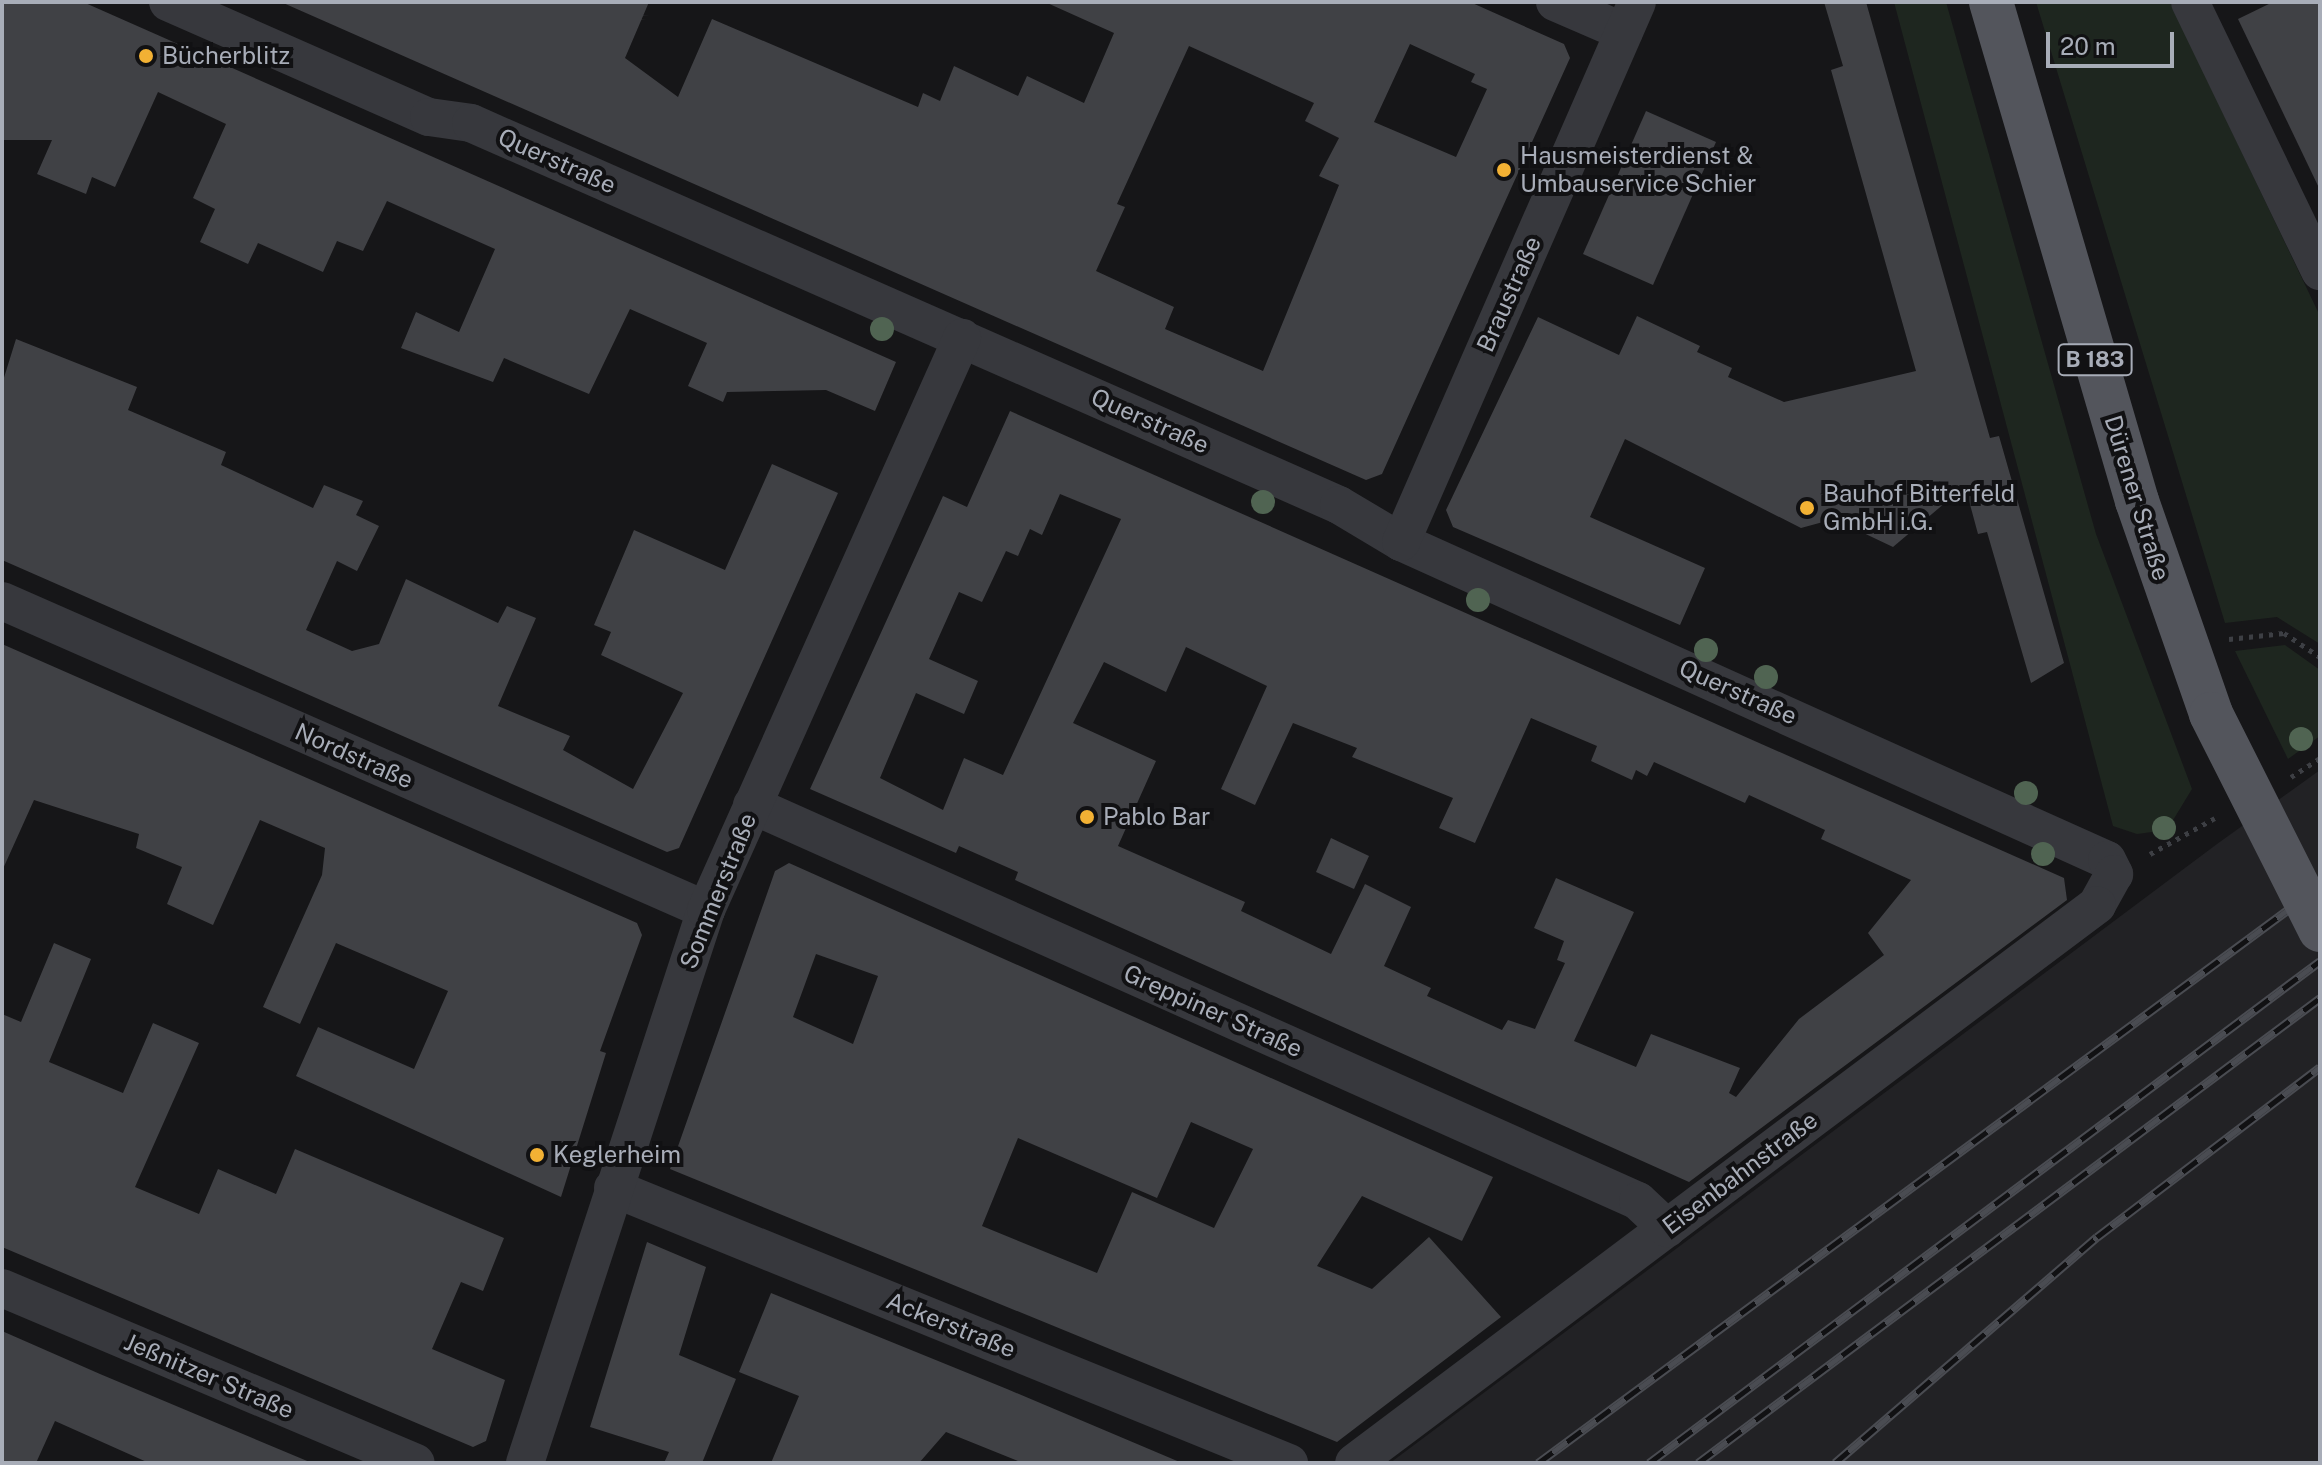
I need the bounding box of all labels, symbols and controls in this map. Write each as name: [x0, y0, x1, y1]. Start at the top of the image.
scale bar: [2050, 16, 2178, 66]
text: 20 m: [2060, 32, 2116, 60]
place label: Bücherblitz: [162, 42, 290, 70]
marker: Bücherblitz: [137, 47, 155, 65]
street label: Querstraße: [494, 122, 620, 200]
place label: Hausmeisterdienst & Umbauservice Schier: [1520, 142, 1757, 198]
marker: Hausmeisterdienst & Umbauservice Schier: [1495, 161, 1513, 179]
street label: Braustraße: [1471, 232, 1547, 356]
road number: B 183: [2057, 342, 2133, 378]
street label: Querstraße: [1087, 382, 1213, 460]
street label: Dürener Straße: [2098, 412, 2176, 584]
place label: Bauhof Bitterfeld GmbH i.G.: [1823, 480, 2015, 536]
marker: Bauhof Bitterfeld GmbH i.G.: [1798, 499, 1816, 517]
street label: Querstraße: [1675, 653, 1801, 731]
street label: Nordstraße: [291, 717, 417, 795]
place label: Pablo Bar: [1103, 803, 1210, 831]
marker: Pablo Bar: [1078, 808, 1096, 826]
street label: Sommerstraße: [674, 809, 762, 973]
street label: Greppiner Straße: [1119, 959, 1307, 1063]
street label: Eisenbahnstraße: [1657, 1105, 1823, 1241]
place label: Keglerheim: [553, 1141, 681, 1169]
marker: Keglerheim: [528, 1146, 546, 1164]
street label: Ackerstraße: [882, 1286, 1020, 1364]
street label: Jeßnitzer Straße: [120, 1327, 298, 1425]

